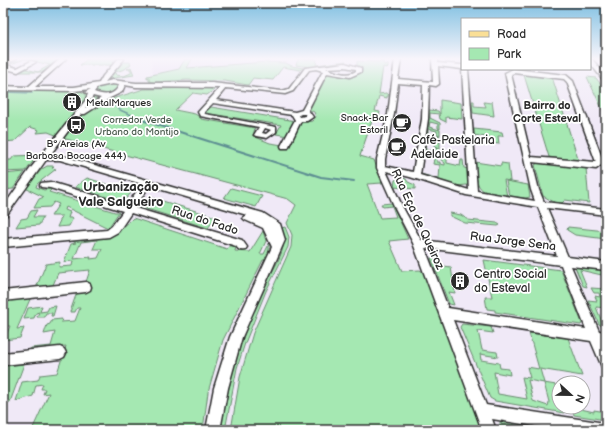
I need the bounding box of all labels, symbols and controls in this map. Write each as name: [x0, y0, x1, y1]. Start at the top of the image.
legend: [461, 18, 591, 70]
text: Road: [497, 27, 526, 42]
text: Park: [497, 47, 521, 62]
building icon: MetalMarques: [61, 91, 83, 113]
place label: MetalMarques: [86, 97, 151, 109]
district label: Bairro do Corte Esteval: [513, 99, 581, 125]
place label: Snack-Bar Estoril: [341, 112, 388, 136]
cafe icon: Snack-Bar Estoril: [391, 112, 413, 134]
bus stop icon: Bº Areias (Av Barbosa Bocage 444): [65, 114, 87, 136]
park label: Corredor Verde Urbano do Montijo: [95, 114, 179, 138]
place label: Café-Pastelaria Adelaide: [411, 133, 495, 162]
cafe icon: Café-Pastelaria Adelaide: [386, 136, 408, 158]
place label: Bº Areias (Av Barbosa Bocage 444): [26, 138, 127, 162]
street label: Rua Eça de Queiroz: [388, 167, 448, 272]
district label: Urbanização Vale Salgueiro: [79, 179, 163, 210]
street label: Rua do Fado: [169, 203, 240, 238]
street label: Rua Jorge Sena: [469, 229, 557, 254]
place label: Centro Social do Esteval: [474, 267, 547, 296]
building icon: Centro Social do Esteval: [449, 270, 471, 292]
north arrow: [551, 375, 591, 415]
text: N: [572, 392, 587, 405]

